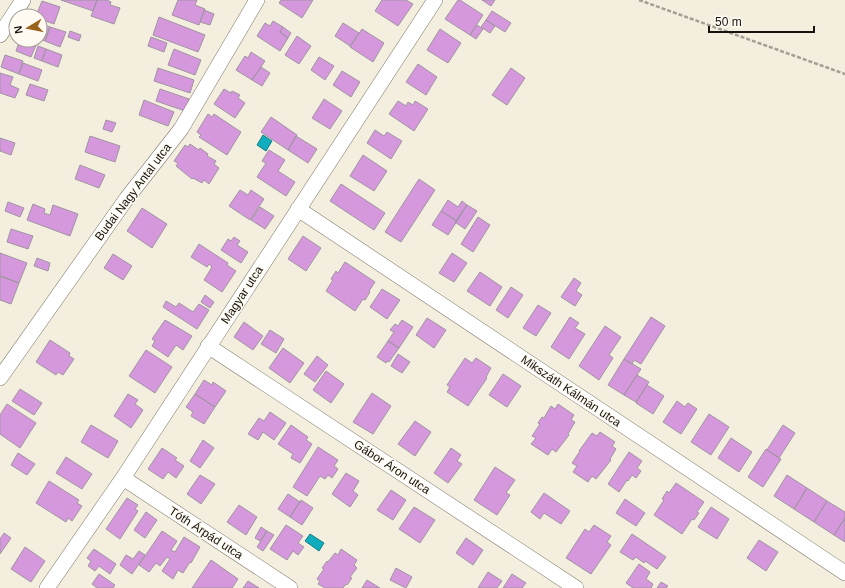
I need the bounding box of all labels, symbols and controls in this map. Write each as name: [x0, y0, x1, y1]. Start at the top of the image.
north arrow: [8, 8, 48, 48]
scale bar: [709, 8, 814, 34]
text: 50 m: [715, 15, 742, 29]
text: N: [12, 25, 25, 35]
street label: Budai Nagy Antal utca: [92, 140, 174, 243]
street label: Magyar utca: [218, 263, 266, 327]
street label: Mikszáth Kálmán utca: [518, 352, 624, 430]
street label: Gábor Áron utca: [351, 436, 434, 497]
street label: Tóth Árpád utca: [166, 503, 246, 562]

